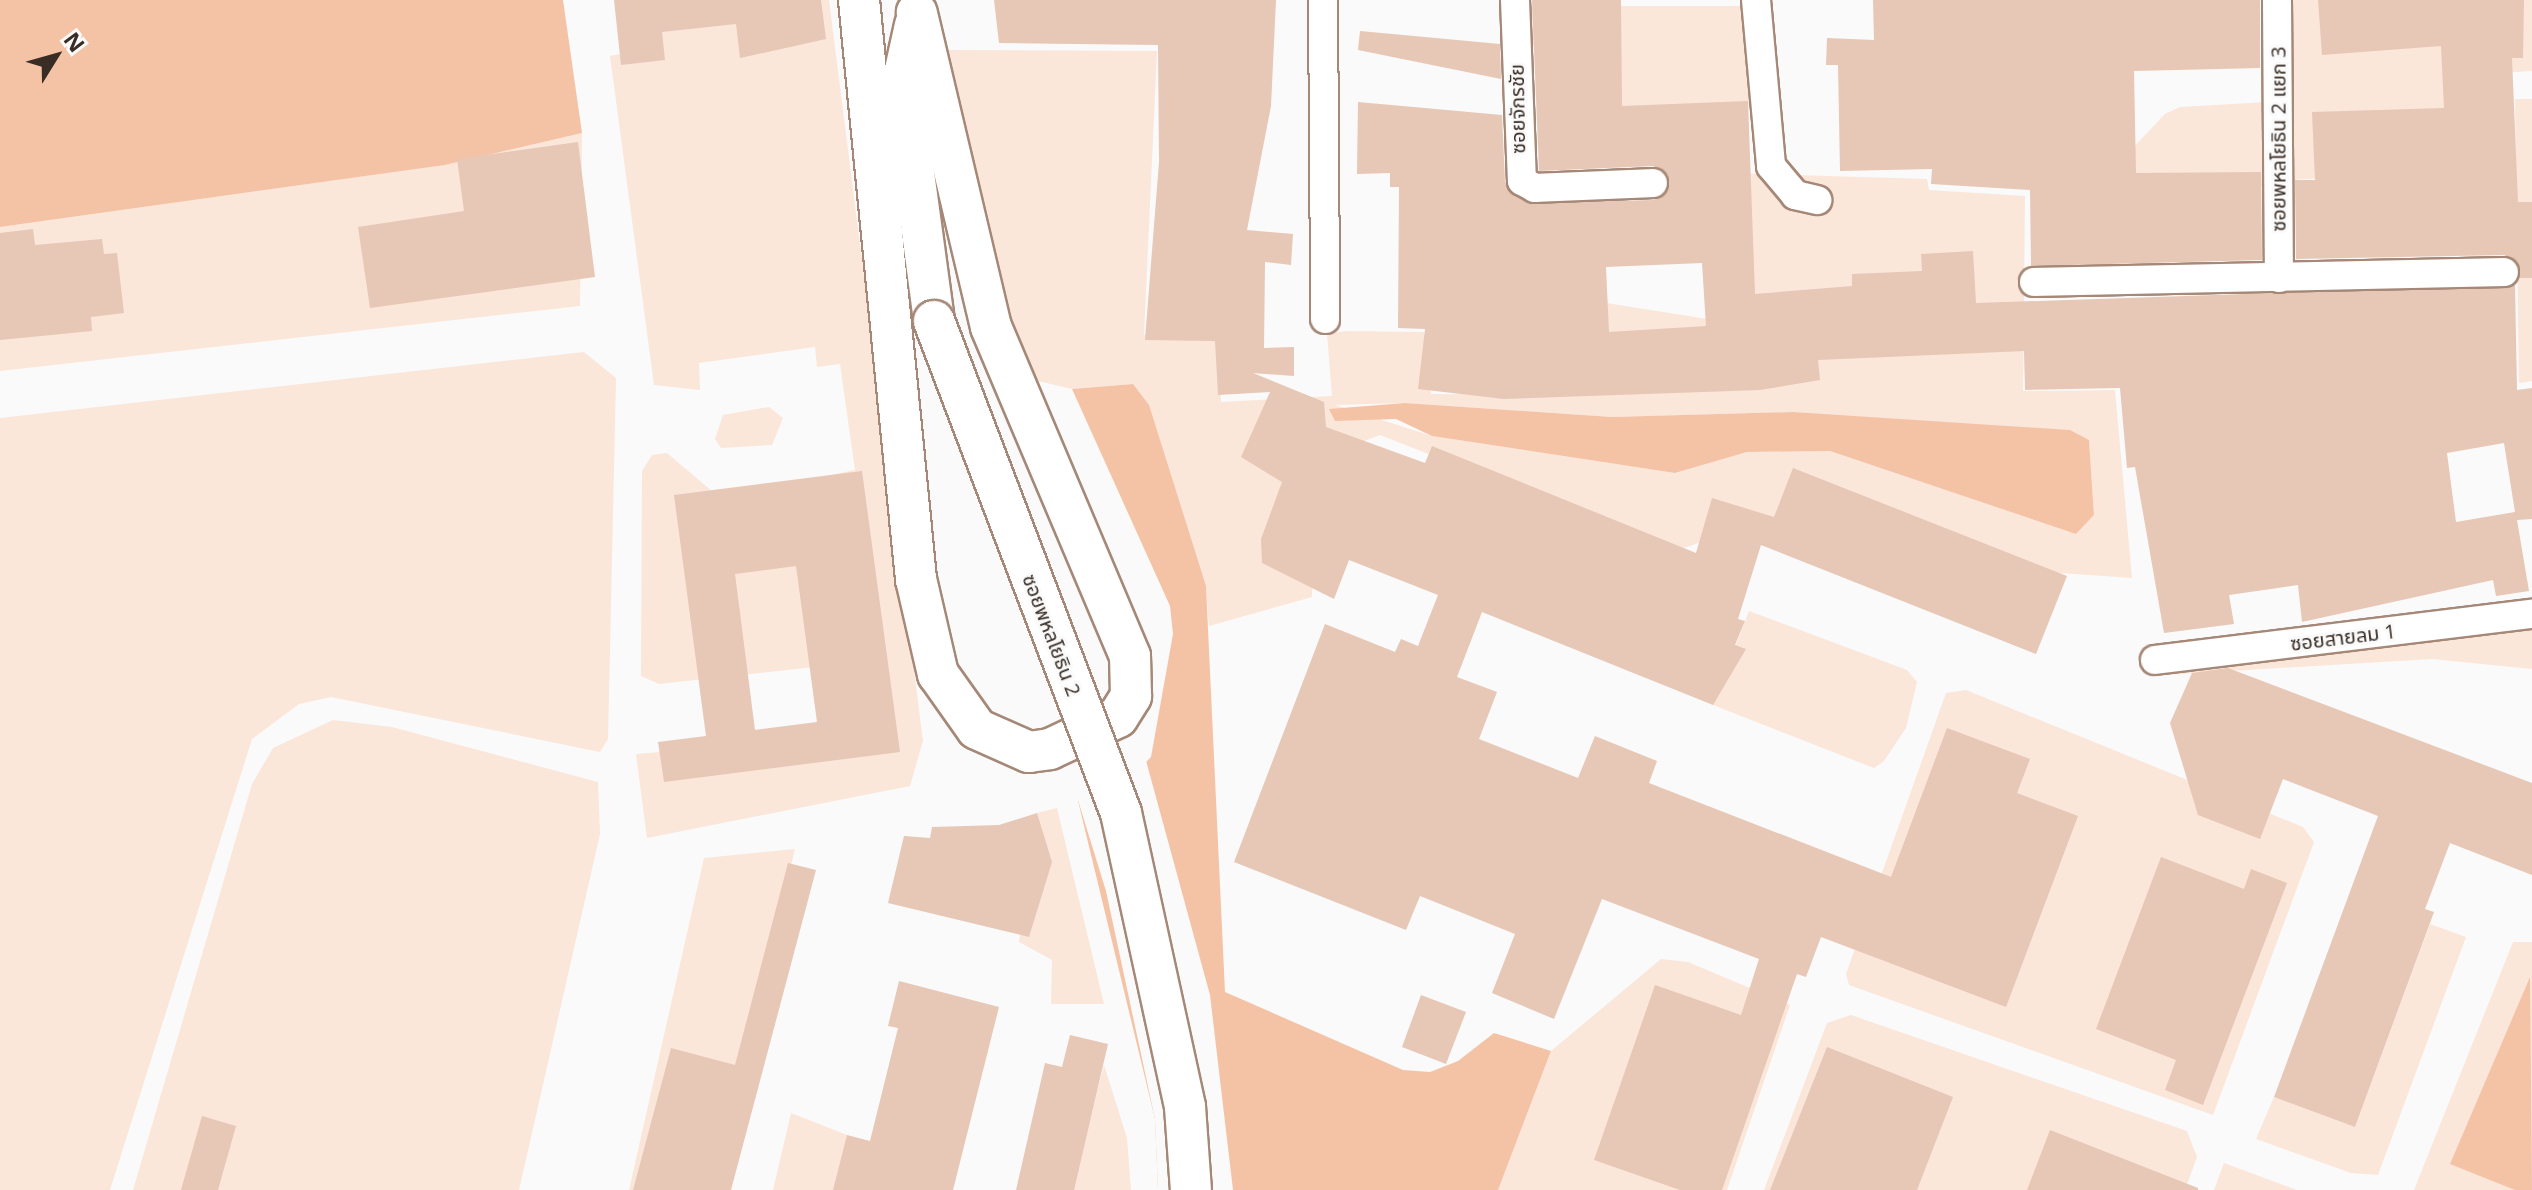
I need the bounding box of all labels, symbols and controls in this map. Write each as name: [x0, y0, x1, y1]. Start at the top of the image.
north arrow: [16, 16, 96, 96]
text: N: [58, 25, 93, 58]
street label: ซอยพหลโยธิน 2 แยก 3: [2266, 46, 2290, 232]
street label: ซอยจักรชัย: [1504, 64, 1530, 154]
street label: ซอยพหลโยธิน 2: [1018, 571, 1086, 699]
street label: ซอยสายลม 1: [2289, 619, 2397, 655]

